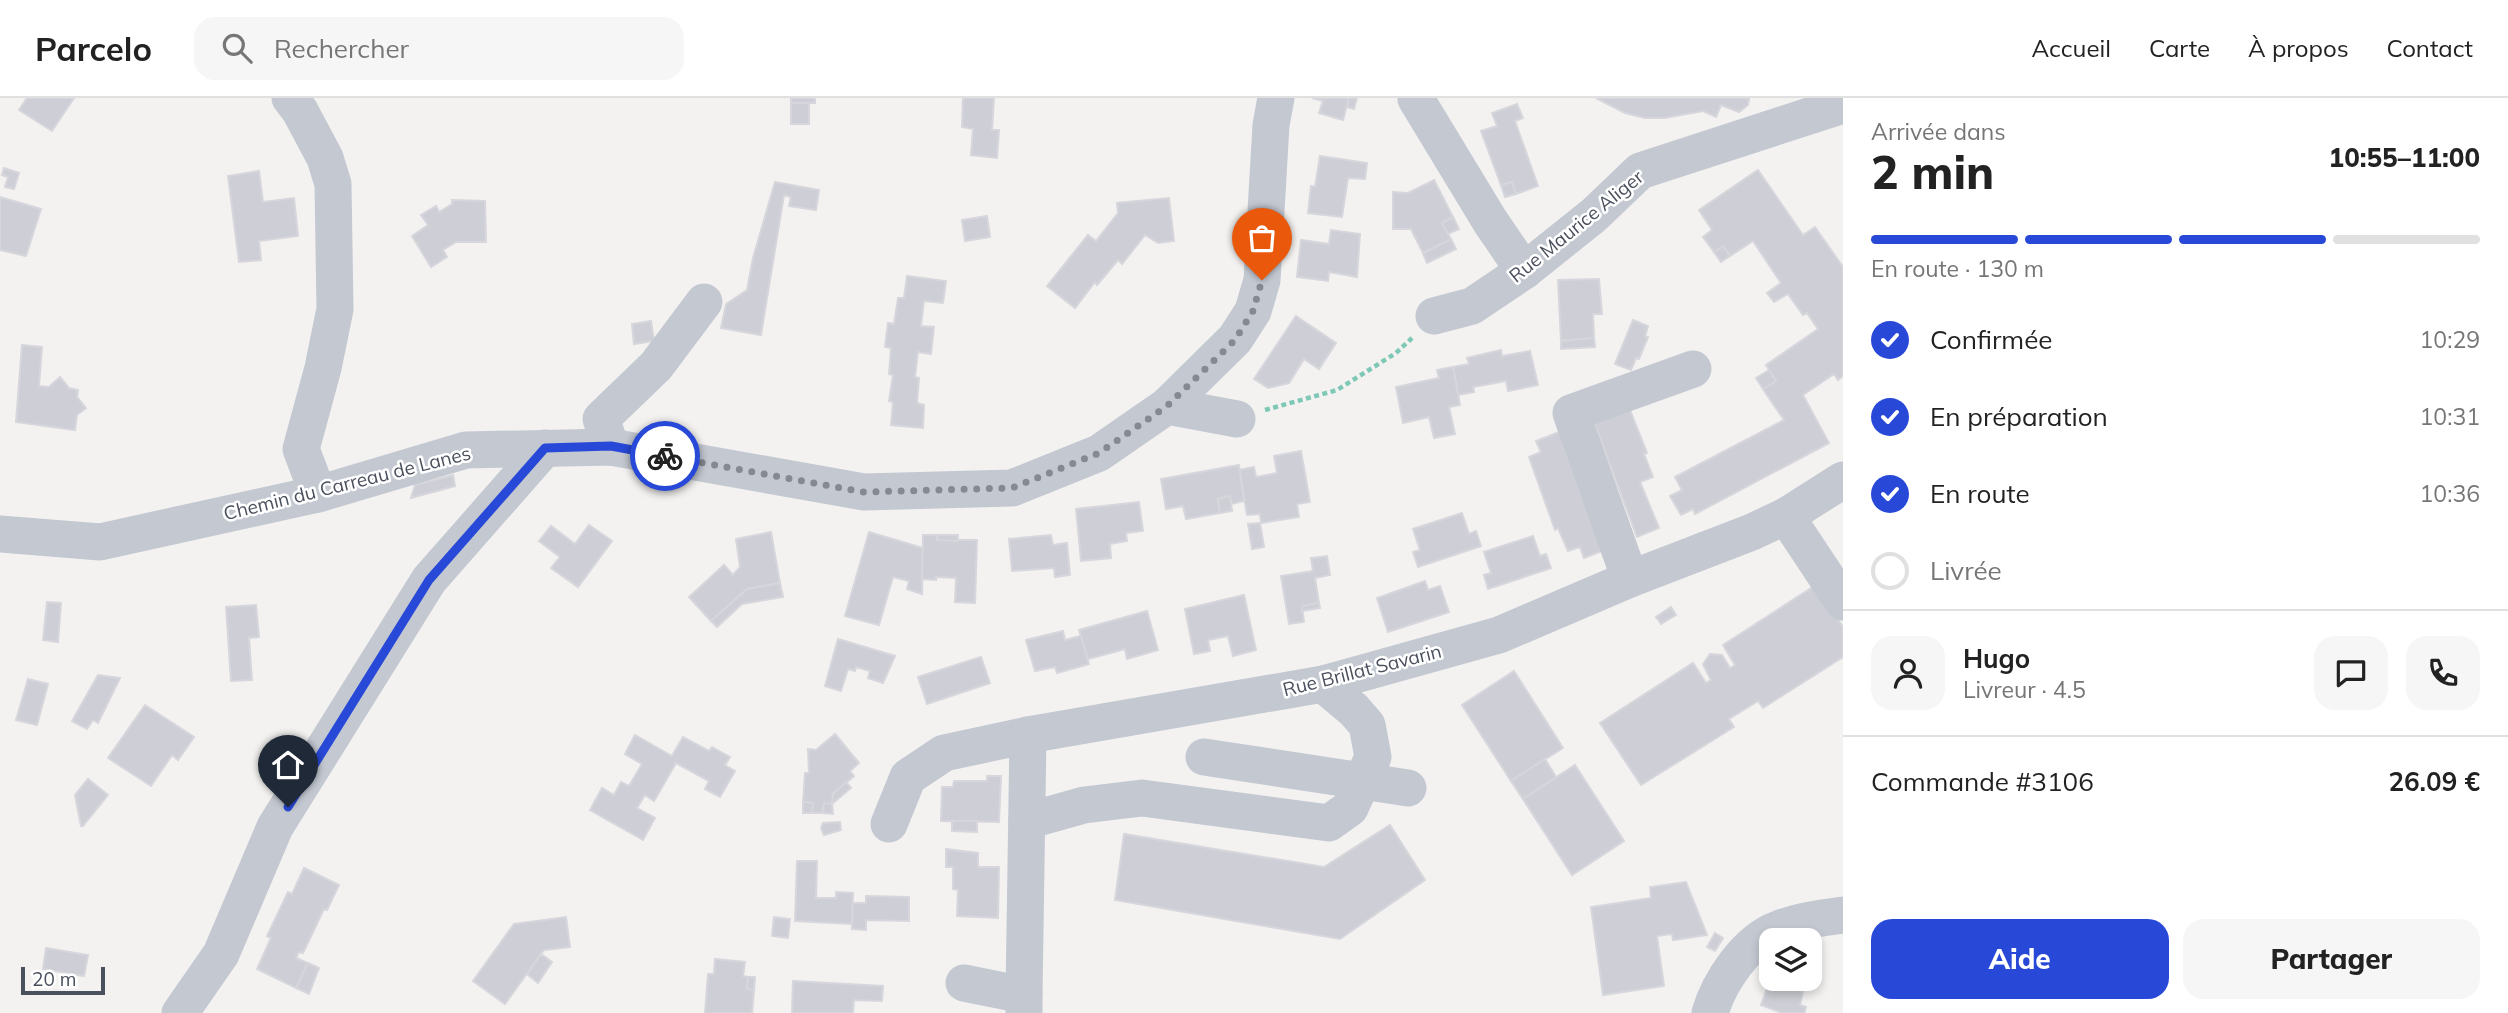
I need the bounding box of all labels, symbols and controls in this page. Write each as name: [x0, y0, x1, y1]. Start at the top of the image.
search box: [194, 17, 684, 80]
text: Parcelo: [35, 28, 152, 69]
icon: search: [218, 29, 256, 67]
text: Rechercher: [274, 32, 409, 65]
text: Accueil: [2032, 33, 2111, 63]
text: Carte: [2149, 33, 2210, 63]
text: À propos: [2248, 33, 2349, 63]
text: Contact: [2387, 33, 2473, 63]
text: Arrivée dans: [1871, 117, 2006, 146]
text: 10:55–11:00: [2329, 141, 2480, 174]
text: 2 min: [1871, 143, 1994, 201]
street label: Rue Maurice Aliger: [1504, 164, 1648, 287]
pin: [1232, 208, 1292, 280]
icon: bag: [1243, 219, 1281, 257]
text: En route · 130 m: [1871, 254, 2044, 283]
icon: check: [1871, 321, 1909, 359]
text: Confirmée: [1930, 323, 2052, 356]
text: 10:29: [2420, 325, 2480, 354]
icon: check: [1871, 398, 1909, 436]
text: En préparation: [1930, 400, 2108, 433]
text: 10:31: [2420, 402, 2480, 431]
courier: [630, 421, 700, 491]
icon: bike: [646, 437, 684, 475]
street label: Chemin du Carreau de Lanes: [221, 441, 473, 525]
icon: check: [1871, 475, 1909, 513]
text: En route: [1930, 477, 2030, 510]
text: 10:36: [2420, 479, 2480, 508]
text: Livrée: [1930, 554, 2002, 587]
button: person: [1871, 636, 1945, 710]
button: chat: [2314, 636, 2388, 710]
button: phone: [2406, 636, 2480, 710]
street label: Rue Brillat Savarin: [1280, 639, 1444, 701]
text: Hugo: [1963, 642, 2030, 675]
text: Livreur · 4.5: [1963, 675, 2086, 704]
pin: [258, 735, 318, 807]
icon: home: [269, 746, 307, 784]
text: Commande #3106: [1871, 765, 2094, 798]
text: 26.09 €: [2388, 765, 2480, 798]
button: Aide: [1871, 919, 2169, 999]
button: Partager: [2183, 919, 2480, 999]
map controls: [1759, 928, 1822, 991]
button: layers: [1759, 928, 1822, 991]
scale bar: [21, 964, 105, 996]
text: 20 m: [32, 967, 76, 991]

